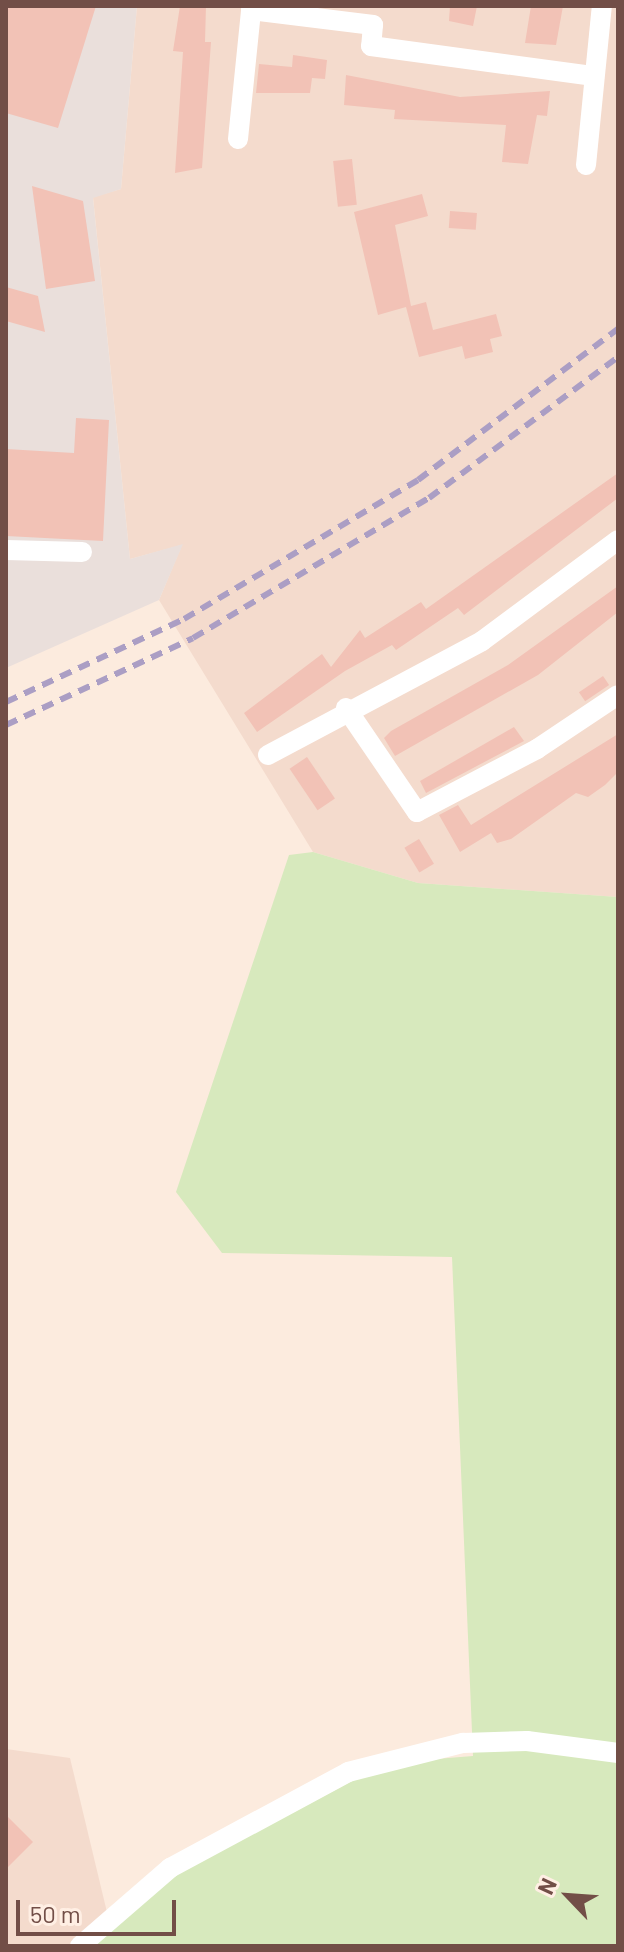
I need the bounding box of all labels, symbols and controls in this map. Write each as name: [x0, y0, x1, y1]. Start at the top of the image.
north arrow: [528, 1856, 608, 1936]
text: N: [531, 1874, 561, 1898]
scale bar: [20, 1884, 180, 1934]
text: 50 m: [30, 1899, 81, 1928]

